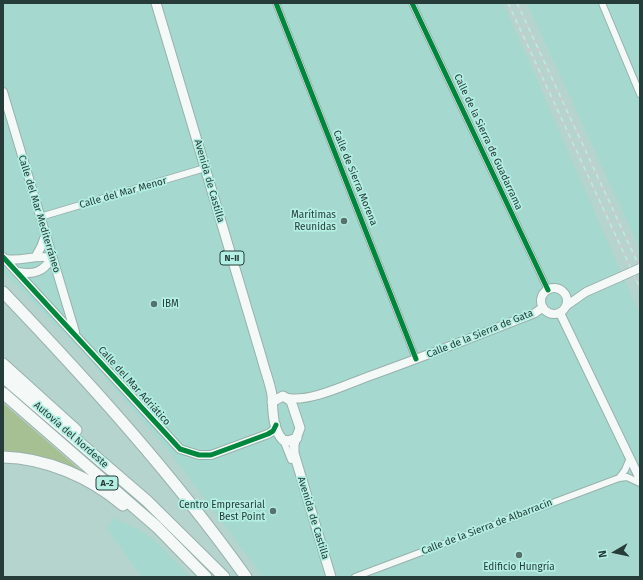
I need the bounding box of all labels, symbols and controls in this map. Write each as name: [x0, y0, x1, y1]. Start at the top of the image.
street label: Calle de la Sierra de Guadarrama: [451, 72, 525, 212]
street label: Calle de Sierra Morena: [330, 128, 380, 228]
street label: Avenida de Castilla: [191, 138, 227, 224]
street label: Calle del Mar Mediterráneo: [15, 154, 63, 274]
street label: Calle del Mar Menor: [78, 175, 168, 211]
place label: Marítimas Reunidas: [291, 209, 336, 232]
marker: Marítimas Reunidas: [339, 216, 349, 226]
road number: N-II: [220, 251, 244, 265]
place label: IBM: [162, 298, 179, 310]
marker: IBM: [149, 299, 159, 309]
street label: Calle de la Sierra de Gata: [425, 307, 535, 361]
street label: Calle del Mar Adriático: [95, 344, 173, 428]
street label: Autovía del Nordeste: [31, 399, 111, 471]
street label: Avenida de Castilla: [295, 475, 331, 561]
road number: A-2: [96, 476, 118, 490]
street label: Calle de la Sierra de Albarracín: [420, 496, 554, 558]
place label: Centro Empresarial Best Point: [179, 499, 265, 522]
marker: Centro Empresarial Best Point: [268, 506, 278, 516]
north arrow: [595, 532, 635, 572]
text: N: [596, 549, 610, 559]
marker: Edificio Hungría: [514, 550, 524, 560]
place label: Edificio Hungría: [483, 561, 555, 573]

